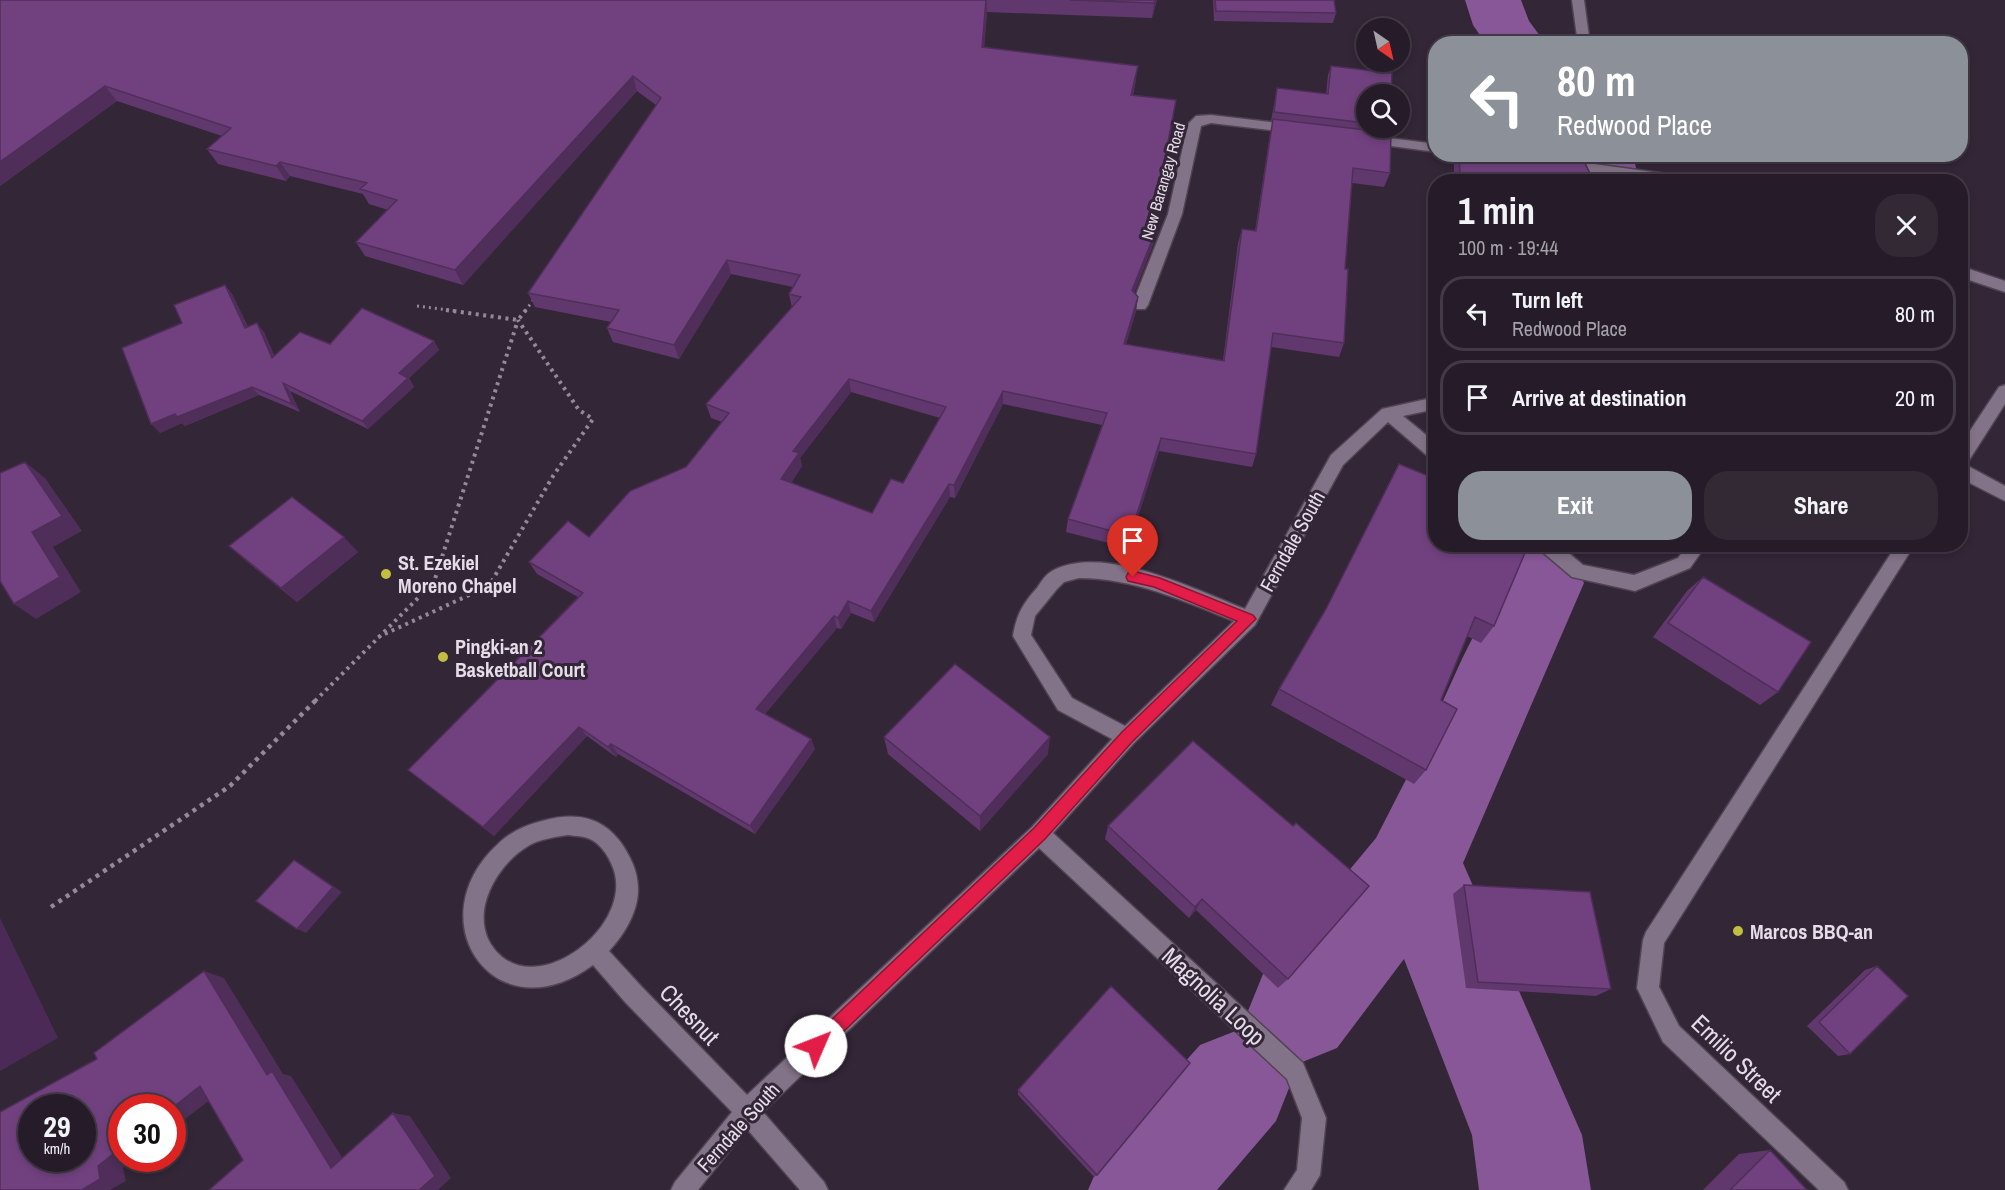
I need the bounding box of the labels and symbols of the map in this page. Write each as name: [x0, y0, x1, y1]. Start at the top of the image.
north arrow: [1356, 18, 1410, 72]
street label: New Barangay Road: [1136, 120, 1190, 242]
street label: Ferndale South: [1253, 486, 1331, 596]
pin: [1107, 515, 1158, 577]
place label: St. Ezekiel Moreno Chapel: [398, 549, 516, 599]
marker: St. Ezekiel Moreno Chapel: [379, 567, 393, 581]
place label: Pingki-an 2 Basketball Court: [455, 633, 586, 683]
marker: Pingki-an 2 Basketball Court: [436, 650, 450, 664]
place label: Marcos BBQ-an: [1750, 918, 1873, 945]
marker: Marcos BBQ-an: [1731, 924, 1745, 938]
street label: Magnolia Loop: [1155, 940, 1273, 1052]
street label: Chesnut: [653, 977, 727, 1052]
street label: Emilio Street: [1685, 1007, 1789, 1109]
position arrow: [784, 1014, 848, 1078]
street label: Ferndale South: [691, 1077, 785, 1177]
speed limit sign: 30: [108, 1094, 186, 1172]

